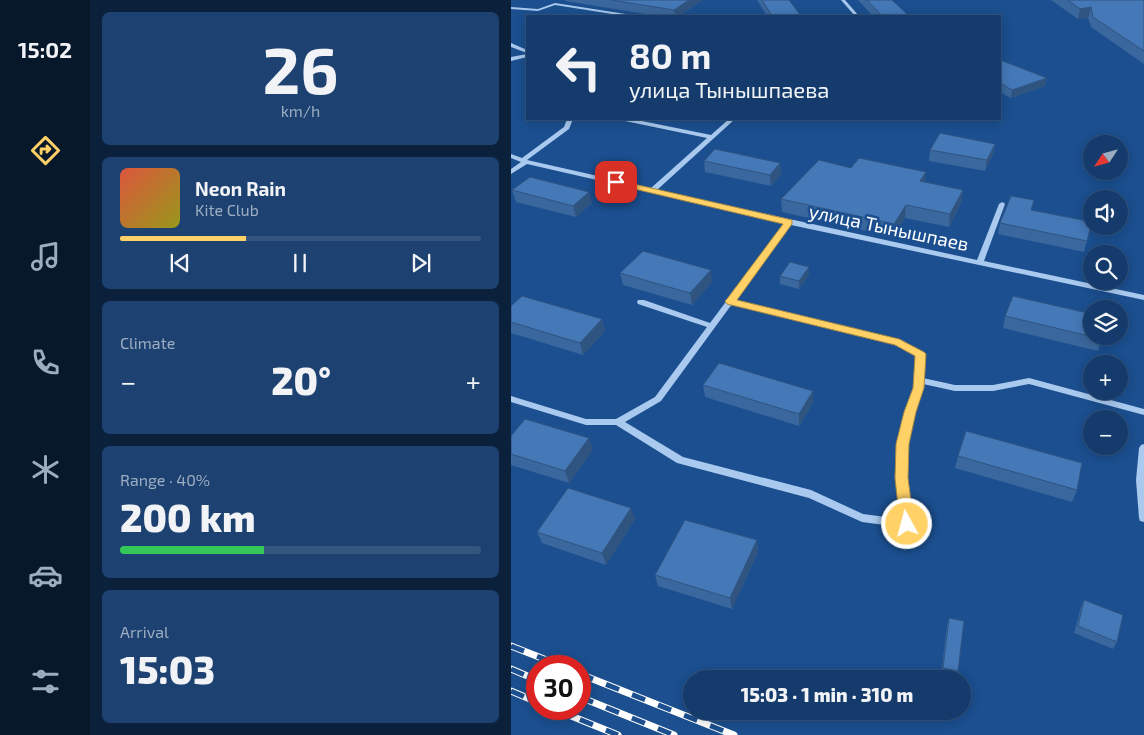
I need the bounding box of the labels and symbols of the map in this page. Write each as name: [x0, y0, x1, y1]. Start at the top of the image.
north arrow: [1083, 135, 1129, 180]
pin: [595, 161, 637, 203]
street label: улица Тынышпаев: [807, 199, 971, 256]
position arrow: [880, 497, 932, 549]
speed limit sign: 30: [526, 655, 591, 720]

